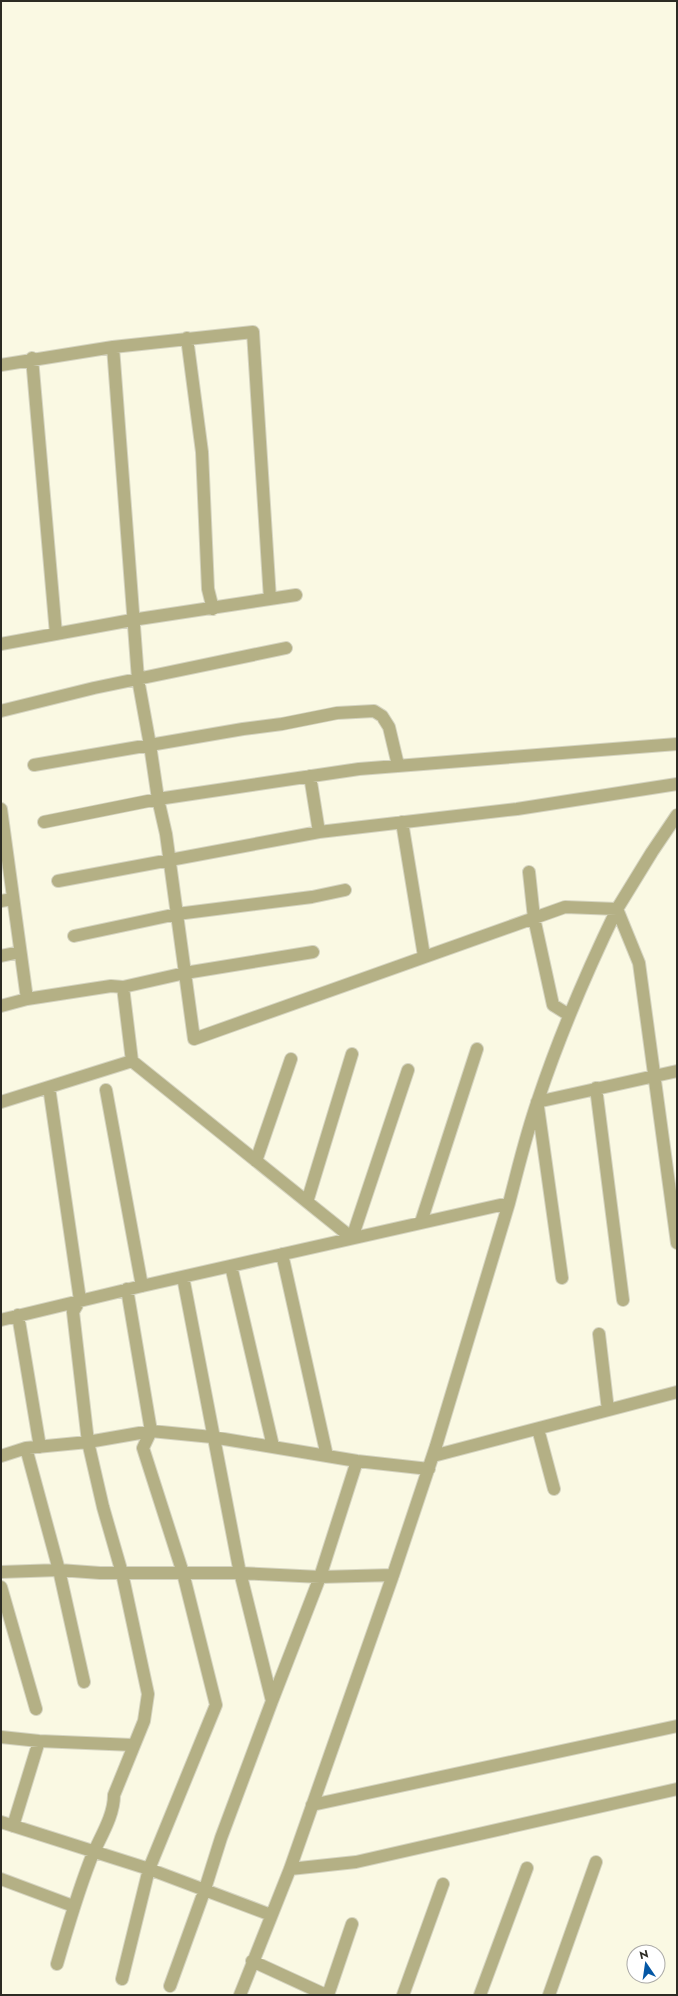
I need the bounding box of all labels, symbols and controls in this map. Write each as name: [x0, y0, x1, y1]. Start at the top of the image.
north arrow: [626, 1944, 666, 1984]
text: N: [638, 1945, 650, 1963]

